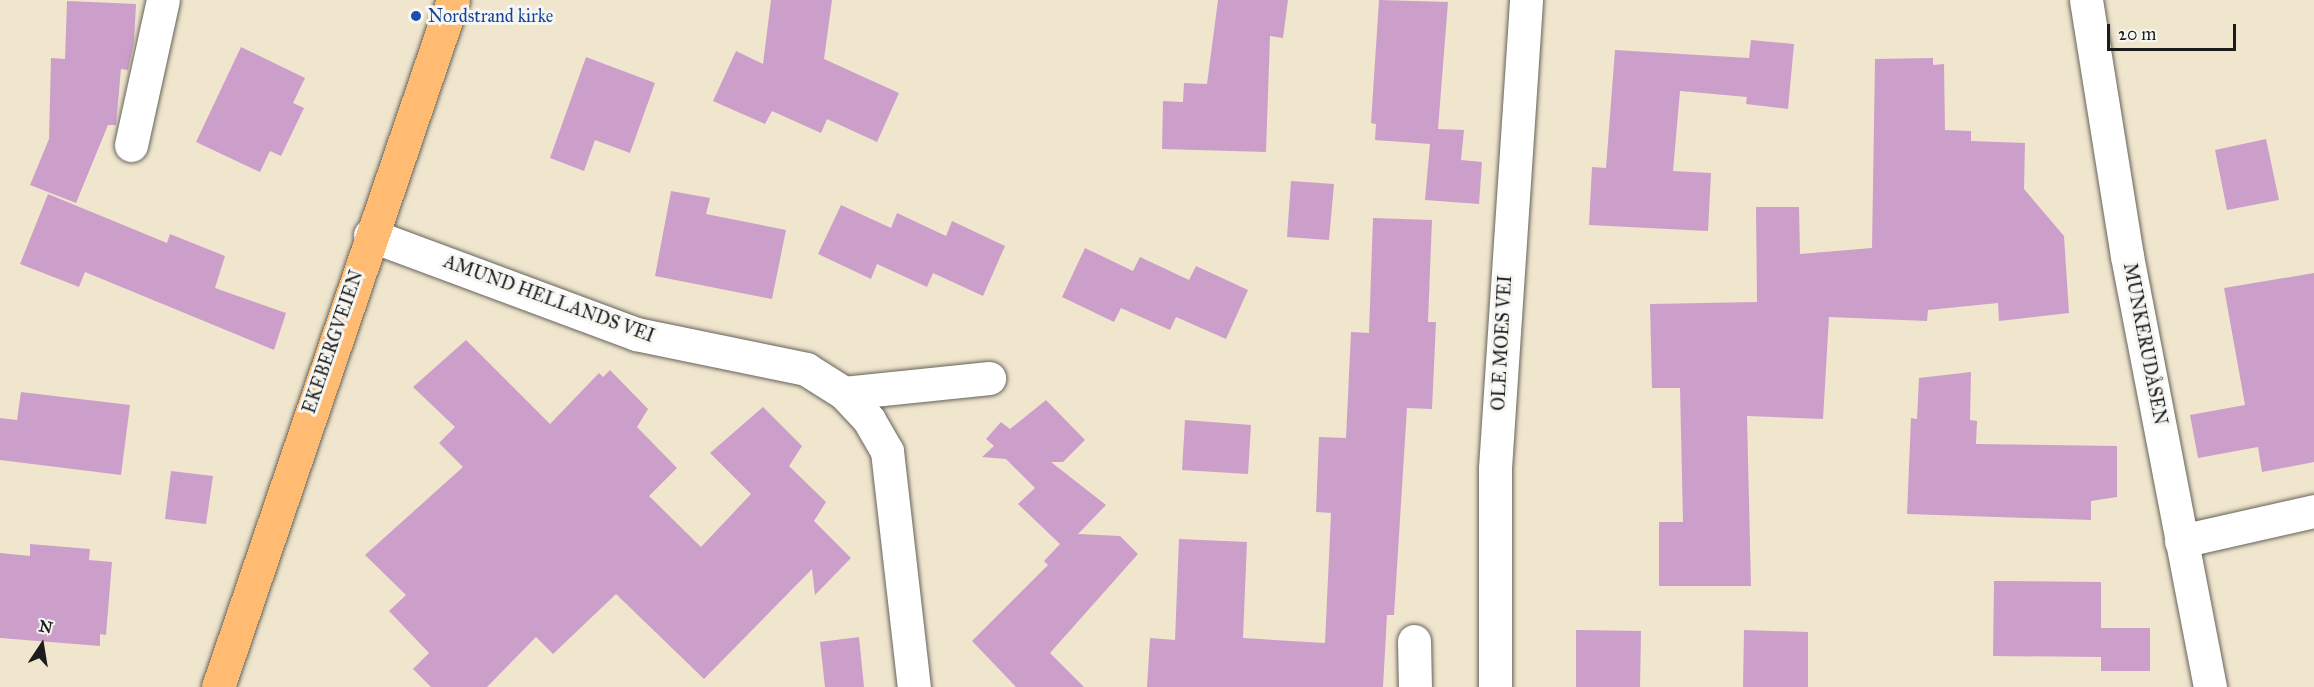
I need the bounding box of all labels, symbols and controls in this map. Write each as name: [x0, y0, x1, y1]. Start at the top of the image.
place label: Nordstrand kirke: [428, 5, 553, 27]
marker: Nordstrand kirke: [409, 9, 423, 23]
scale bar: [2110, 12, 2239, 50]
text: 20 m: [2118, 23, 2156, 45]
street label: AMUND HELLANDS VEI: [441, 251, 657, 347]
street label: MUNKERUDÅSEN: [2119, 261, 2171, 427]
street label: EKEBERGVEIEN: [298, 268, 368, 416]
street label: OLE MOES VEI: [1488, 275, 1516, 411]
north arrow: [12, 615, 72, 675]
text: N: [37, 616, 54, 638]

